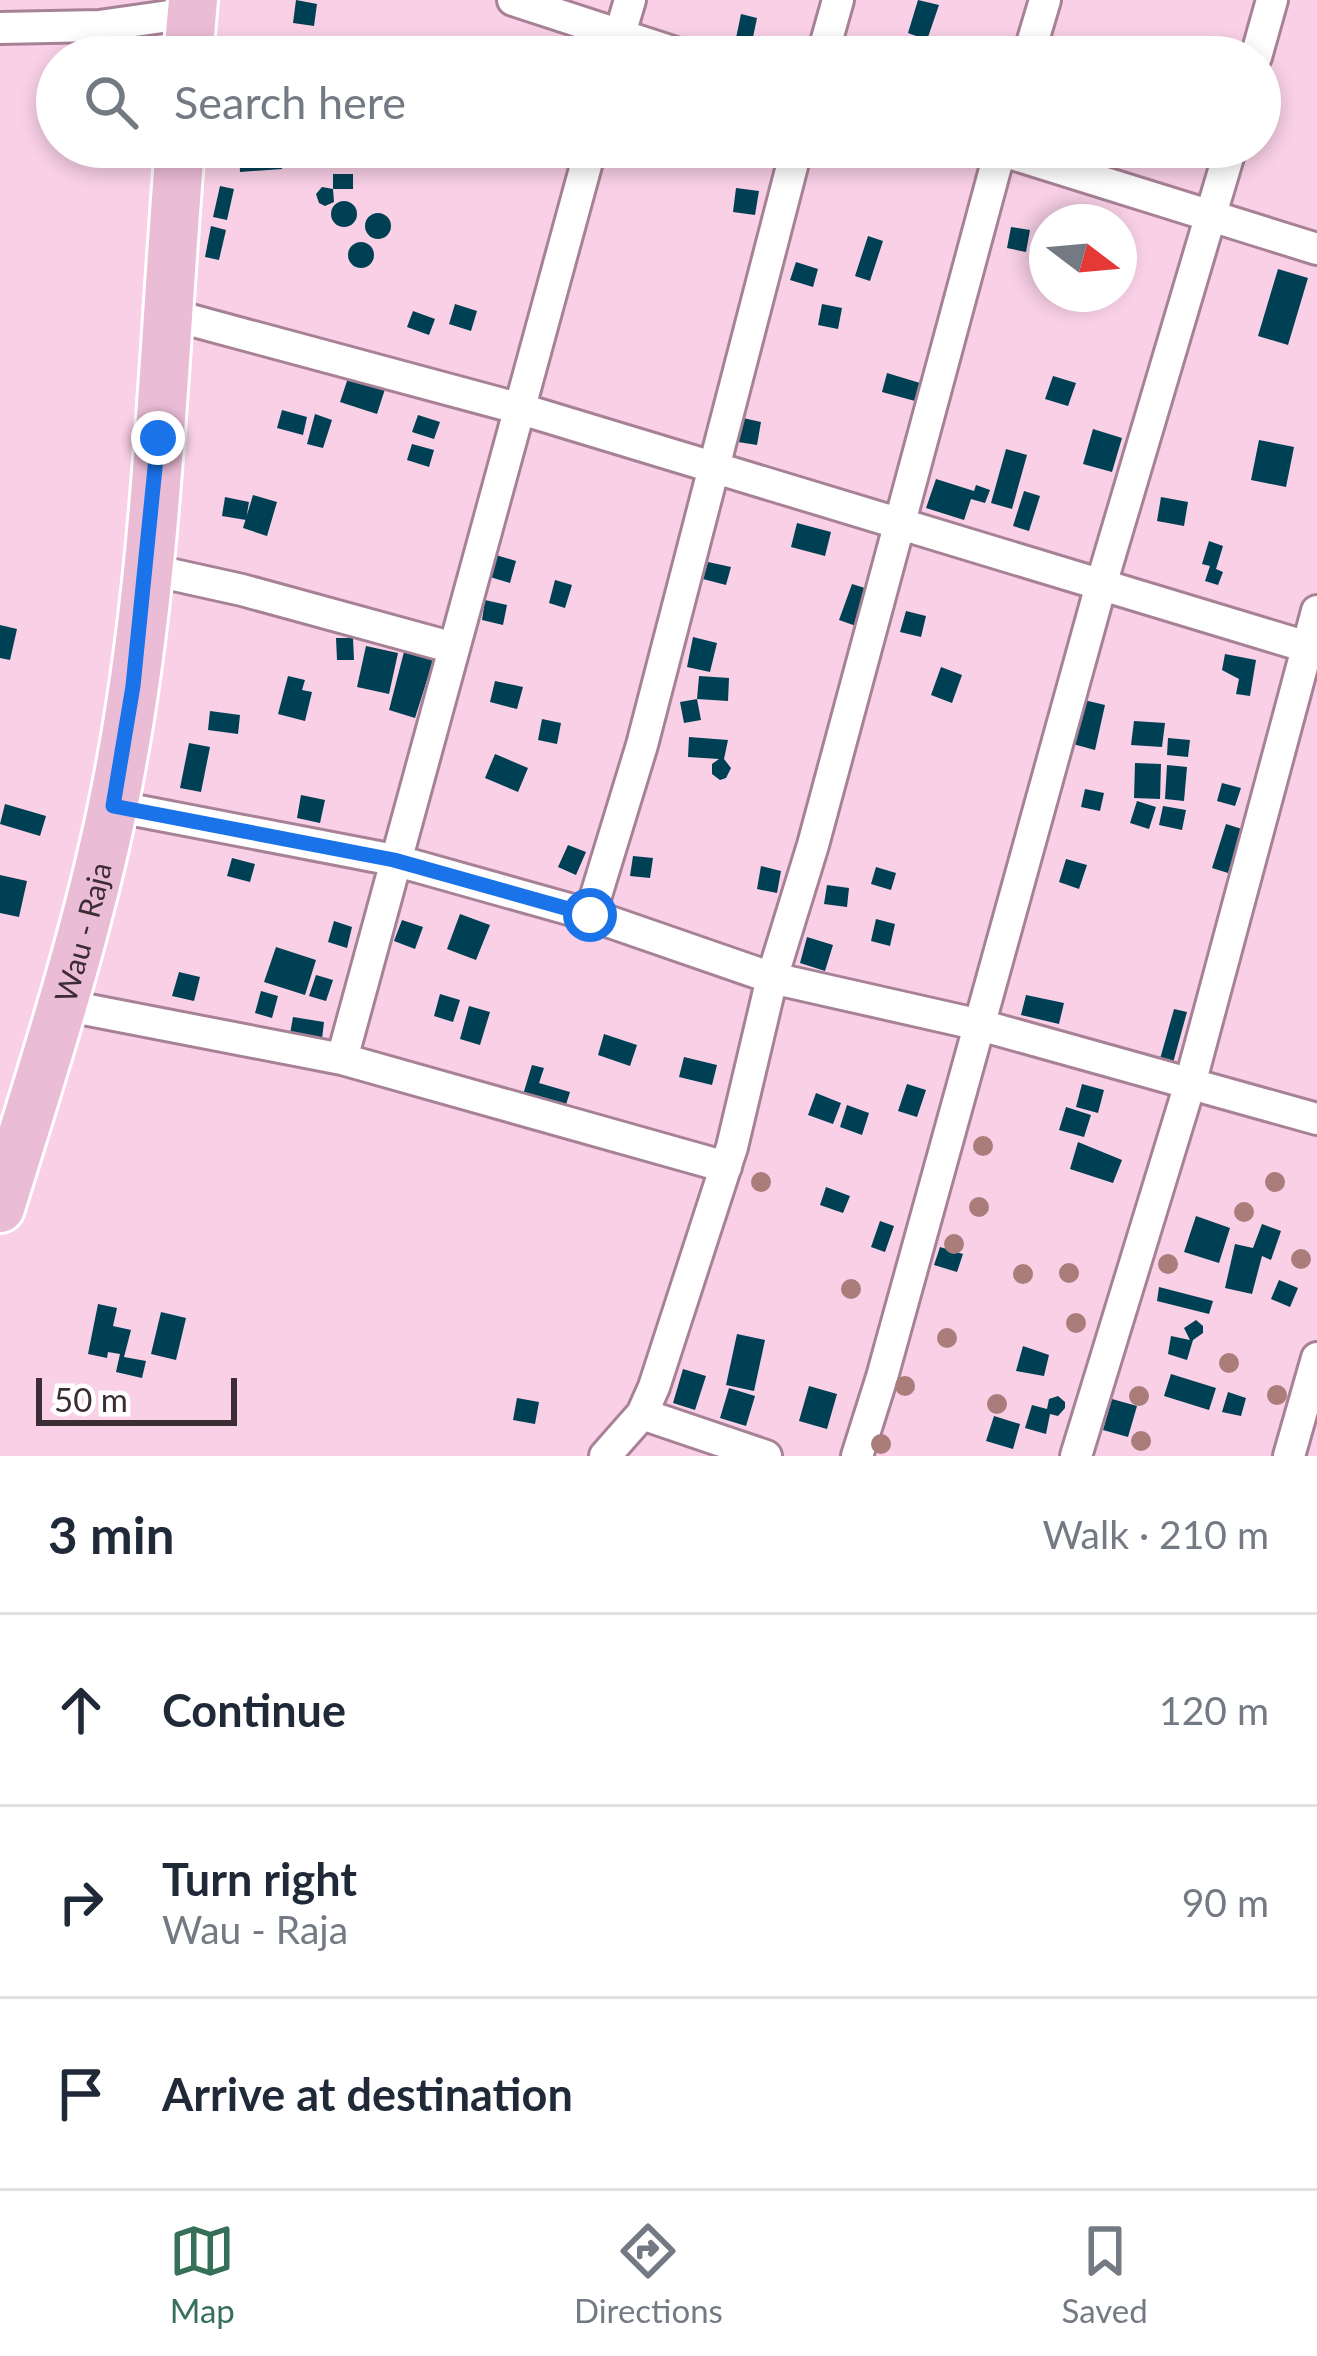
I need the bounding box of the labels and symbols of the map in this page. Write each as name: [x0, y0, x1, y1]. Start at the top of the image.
north arrow: [1029, 204, 1137, 312]
route end: [131, 411, 185, 465]
street label: Wau - Raja: [46, 859, 118, 1006]
route start: [563, 888, 617, 942]
scale bar: [36, 1372, 237, 1425]

